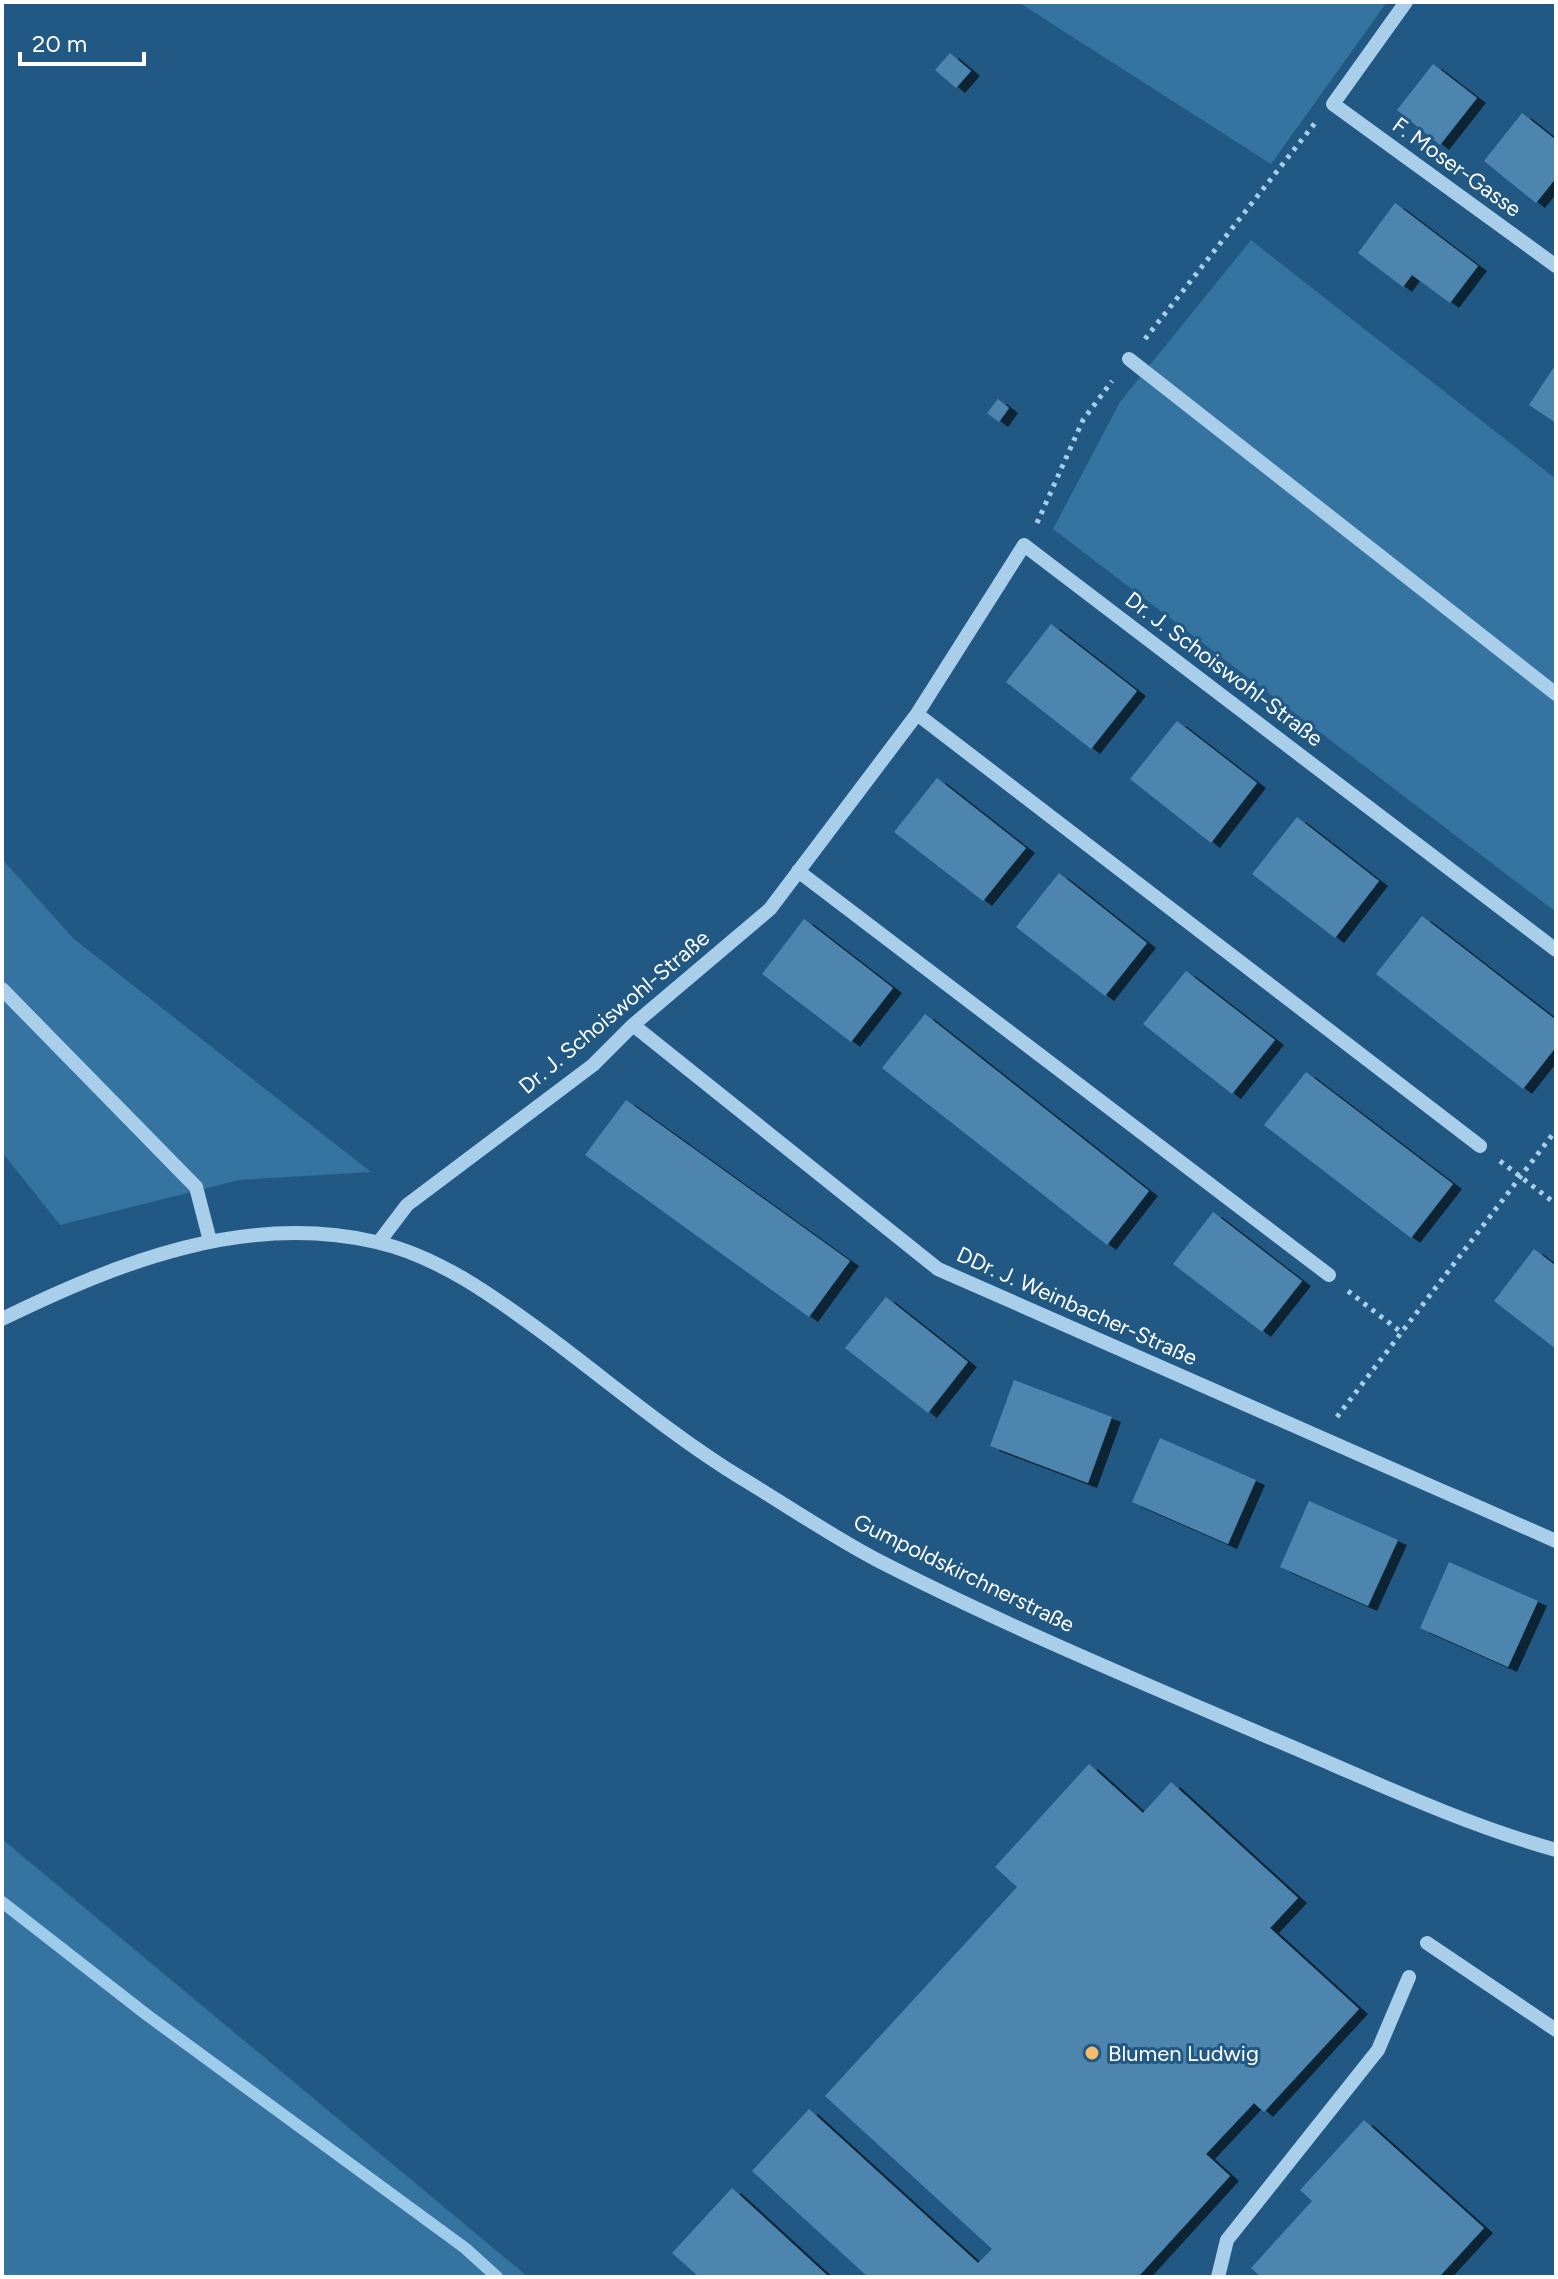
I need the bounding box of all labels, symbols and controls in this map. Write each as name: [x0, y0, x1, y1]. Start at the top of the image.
scale bar: [20, 16, 144, 66]
text: 20 m: [32, 29, 87, 58]
street label: F. Moser-Gasse: [1387, 111, 1527, 223]
street label: Dr. J. Schoiswohl-Straße: [1120, 586, 1328, 752]
street label: Dr. J. Schoiswohl-Straße: [513, 924, 715, 1100]
street label: DDr. J. Weinbacher-Straße: [953, 1241, 1201, 1371]
street label: Gumpoldskirchnerstraße: [849, 1508, 1079, 1638]
place label: Blumen Ludwig: [1108, 2040, 1259, 2067]
marker: Blumen Ludwig: [1083, 2044, 1101, 2062]

